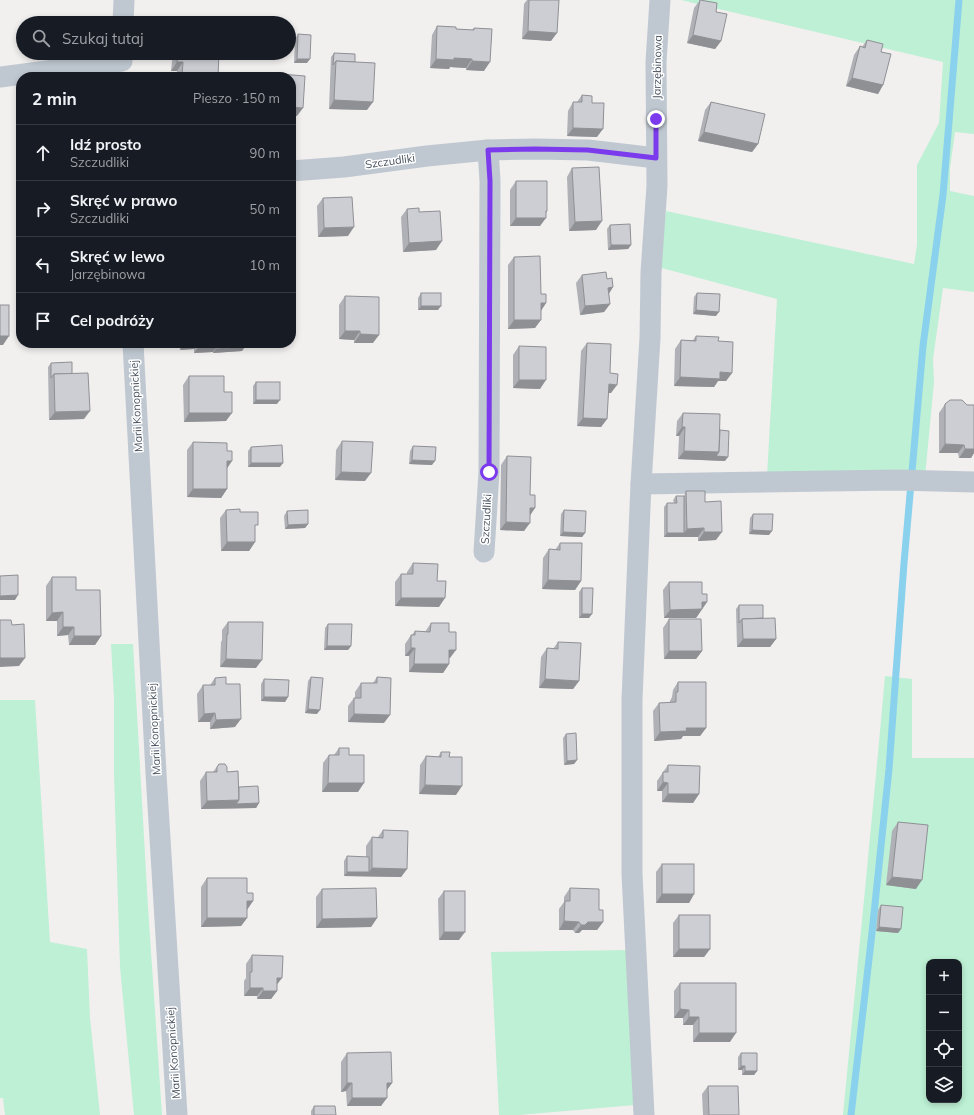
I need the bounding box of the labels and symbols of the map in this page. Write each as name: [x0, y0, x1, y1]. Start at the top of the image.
street label: Jarzębinowa: [649, 35, 665, 99]
route end: [647, 110, 665, 128]
street label: Szczudliki: [364, 151, 416, 171]
street label: Marii Konopnickiej: [127, 360, 145, 452]
route start: [480, 463, 498, 481]
street label: Szczudliki: [478, 494, 494, 544]
street label: Marii Konopnickiej: [145, 683, 163, 775]
street label: Marii Konopnickiej: [163, 1007, 183, 1099]

